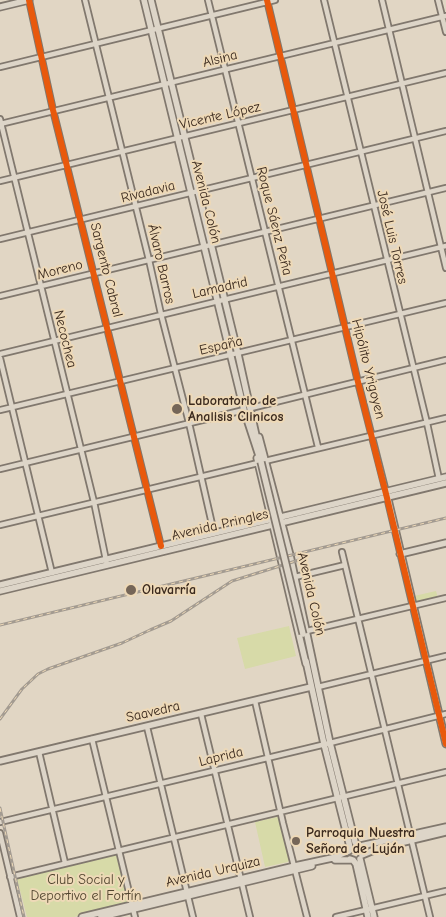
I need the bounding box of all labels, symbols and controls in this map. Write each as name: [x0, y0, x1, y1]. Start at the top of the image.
street label: Alsina: [201, 47, 239, 71]
street label: Vicente López: [178, 99, 262, 133]
street label: Avenida Colón: [188, 159, 224, 245]
street label: Roque Sáenz Peña: [252, 165, 296, 277]
street label: Rivadavia: [119, 177, 177, 207]
street label: José Luis Torres: [373, 188, 411, 286]
street label: Sargento Cabral: [86, 221, 126, 319]
street label: Álvaro Barros: [144, 222, 178, 306]
street label: Moreno: [35, 256, 85, 284]
street label: Lamadrid: [191, 273, 249, 303]
street label: Necochea: [50, 308, 80, 370]
street label: Hipólito Yrigoyen: [347, 317, 389, 421]
street label: España: [198, 333, 244, 359]
place label: Laboratorio de Analisis Clinicos: [188, 393, 283, 426]
marker: Laboratorio de Analisis Clinicos: [170, 402, 184, 416]
street label: Avenida Pringles: [170, 506, 270, 544]
street label: Avenida Colón: [293, 551, 329, 637]
place label: Olavarría: [142, 582, 196, 598]
marker: Olavarría: [124, 583, 138, 597]
street label: Saavedra: [124, 698, 182, 726]
street label: Laprida: [197, 743, 245, 771]
place label: Parroquia Nuestra Señora de Luján: [306, 825, 415, 858]
marker: Parroquia Nuestra Señora de Luján: [290, 835, 302, 847]
street label: Avenida Urquiza: [164, 853, 262, 891]
park label: Club Social y Deportivo el Fortín: [31, 872, 141, 904]

